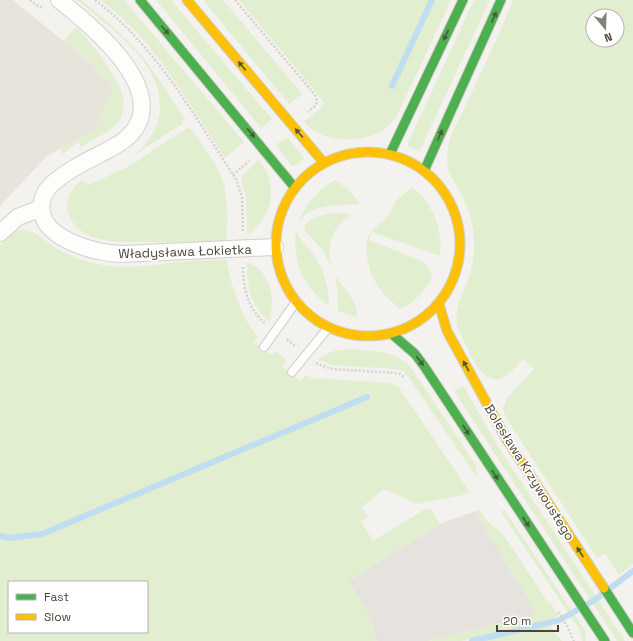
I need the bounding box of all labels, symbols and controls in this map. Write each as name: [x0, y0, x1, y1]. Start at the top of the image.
north arrow: [585, 8, 625, 48]
one-way arrow: [491, 11, 497, 22]
one-way arrow: [160, 25, 169, 35]
one-way arrow: [443, 30, 449, 41]
text: N: [602, 30, 614, 45]
one-way arrow: [238, 61, 247, 72]
one-way arrow: [247, 128, 256, 139]
one-way arrow: [294, 128, 303, 139]
one-way arrow: [437, 130, 443, 141]
street label: Władysława Łokietka: [118, 241, 253, 262]
one-way arrow: [416, 355, 424, 366]
one-way arrow: [462, 360, 469, 372]
street label: Bolesława Krzywoustego: [481, 401, 579, 544]
one-way arrow: [462, 425, 470, 435]
one-way arrow: [491, 470, 499, 480]
one-way arrow: [522, 517, 530, 527]
one-way arrow: [576, 547, 584, 557]
legend: [8, 581, 148, 633]
text: Fast: [44, 589, 69, 605]
scale bar: [497, 607, 558, 633]
text: Slow: [44, 609, 71, 625]
text: 20 m: [503, 613, 531, 629]

